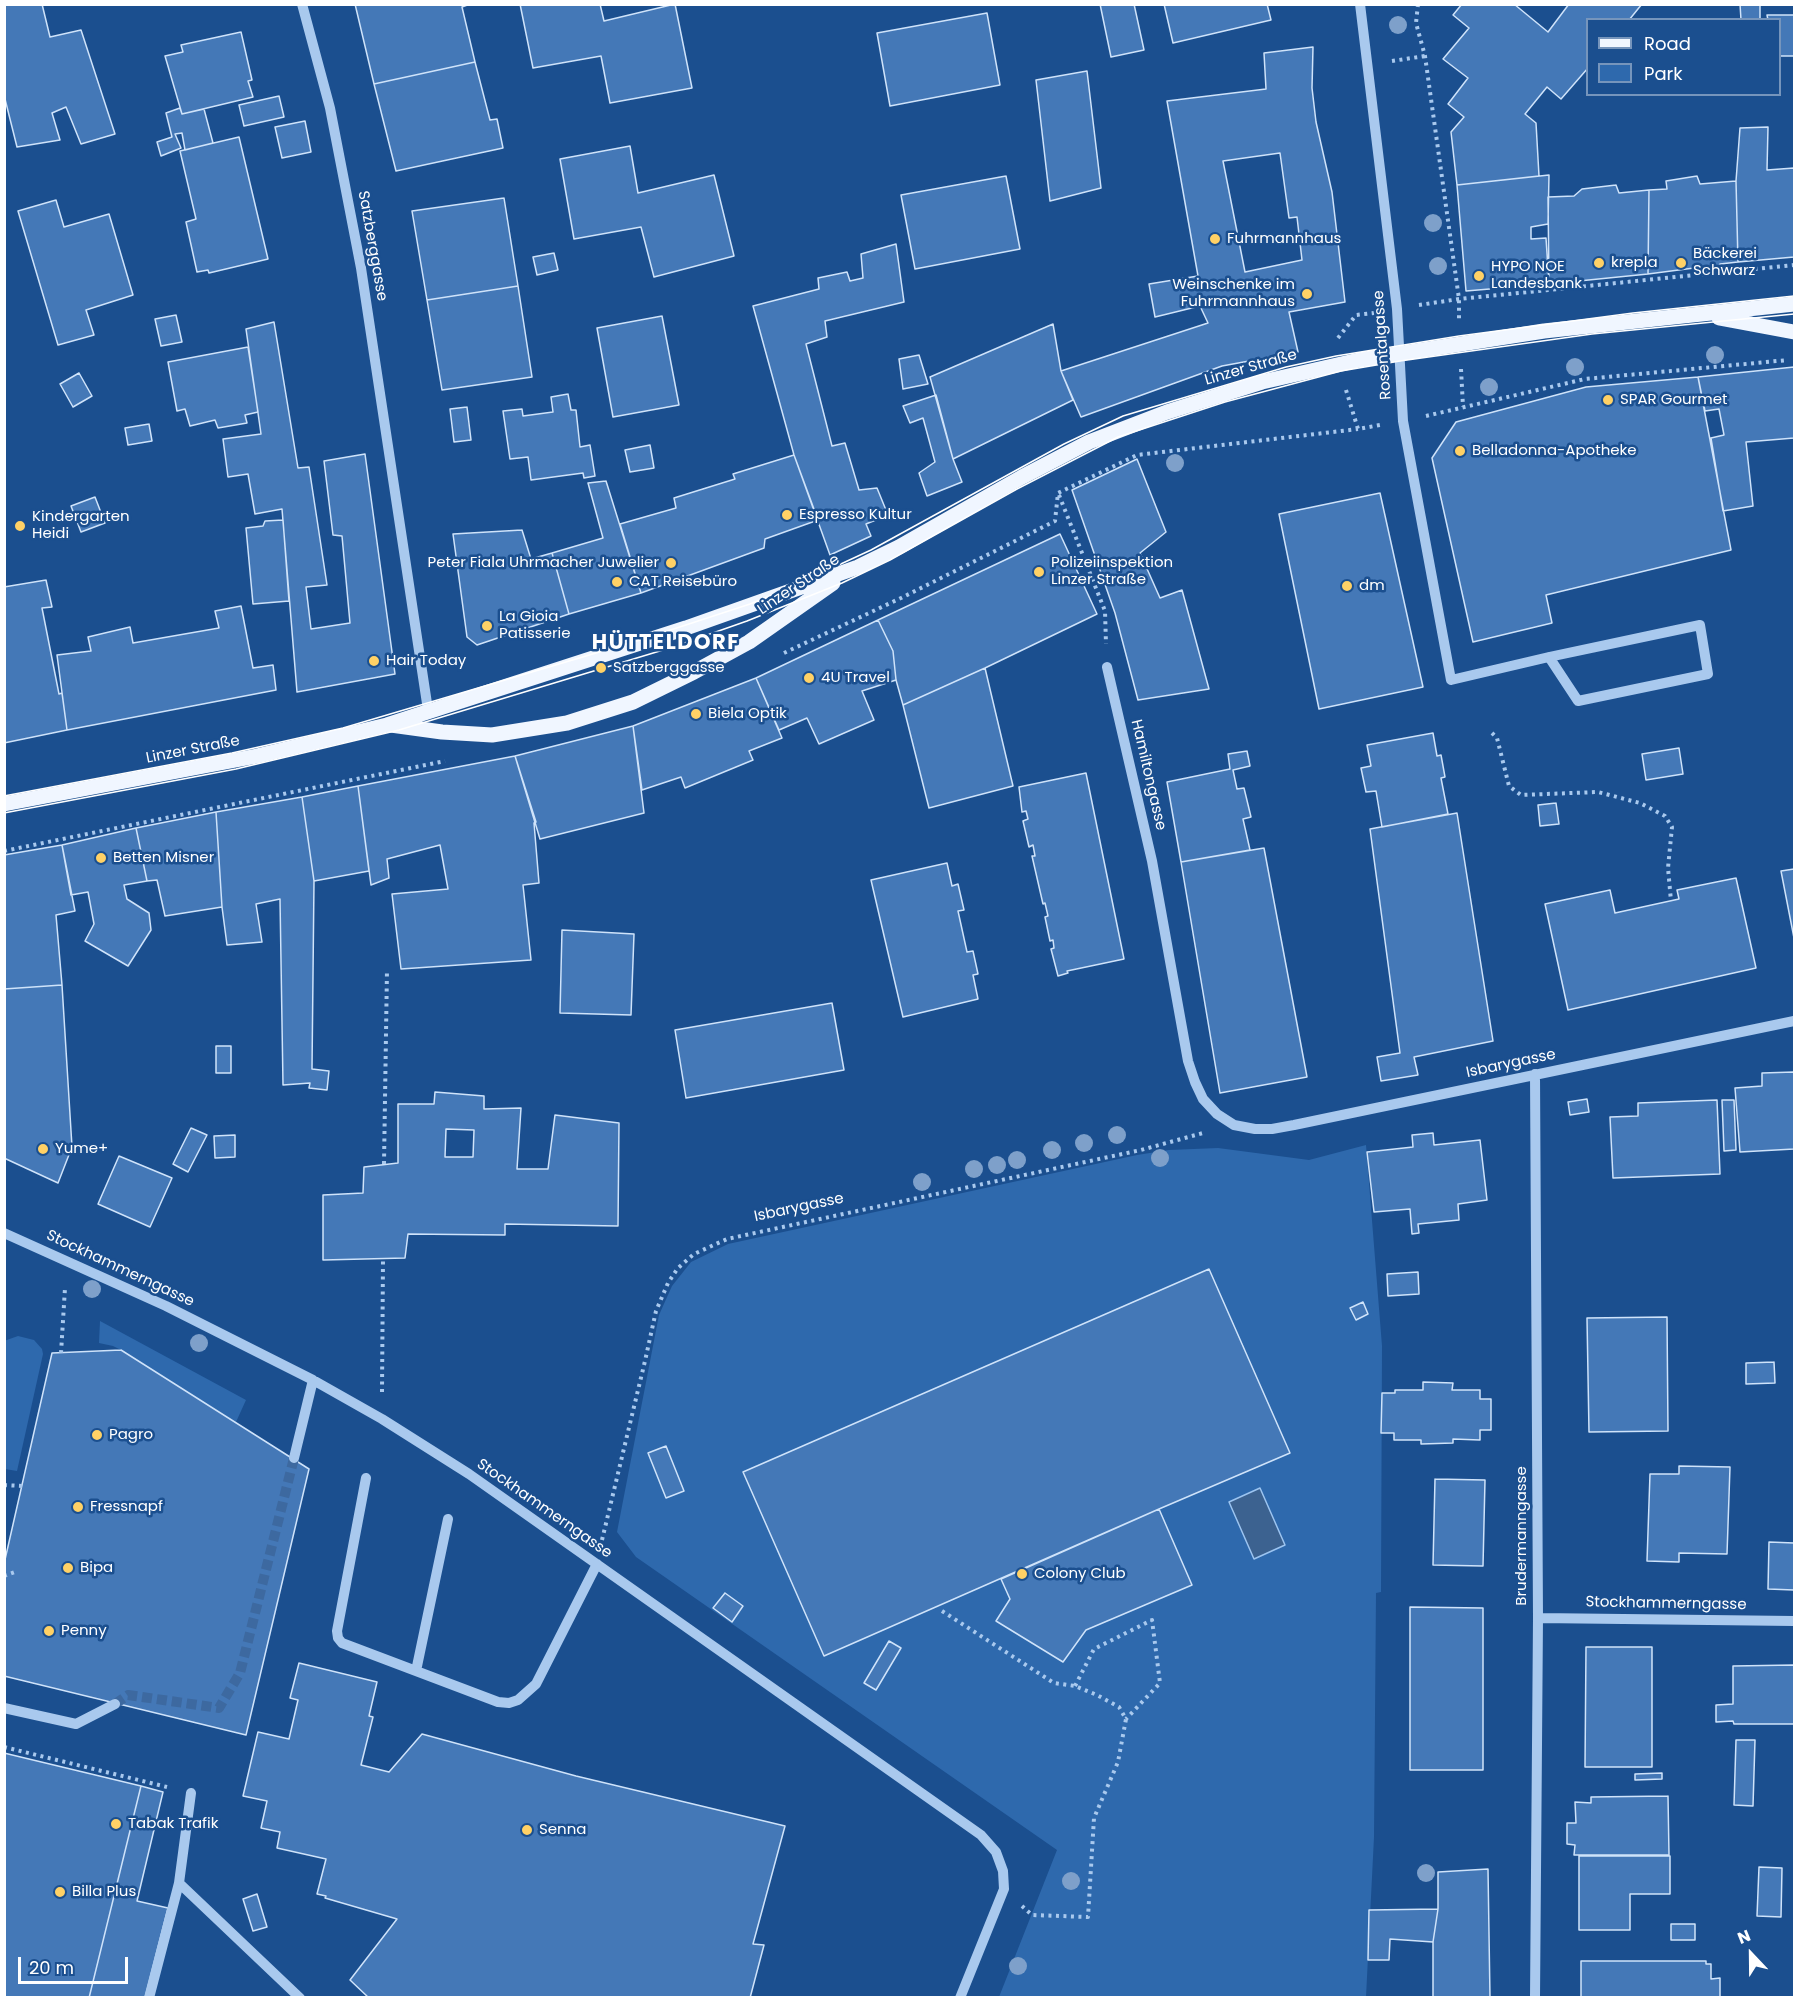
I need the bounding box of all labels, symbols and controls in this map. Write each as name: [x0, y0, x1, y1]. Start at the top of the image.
legend: [1586, 18, 1781, 96]
text: Road: [1644, 31, 1691, 56]
text: Park: [1644, 61, 1683, 86]
street label: Satzberggasse: [353, 189, 391, 303]
place label: Fuhrmannhaus: [1227, 230, 1341, 248]
marker: Fuhrmannhaus: [1208, 232, 1222, 246]
place label: Bäckerei Schwarz: [1693, 245, 1757, 280]
place label: krepla: [1611, 254, 1658, 272]
marker: krepla: [1592, 256, 1606, 270]
marker: Bäckerei Schwarz: [1674, 256, 1688, 270]
place label: HYPO NOE Landesbank: [1491, 258, 1582, 293]
marker: HYPO NOE Landesbank: [1472, 269, 1486, 283]
place label: Weinschenke im Fuhrmannhaus: [1172, 276, 1295, 311]
marker: Weinschenke im Fuhrmannhaus: [1300, 287, 1314, 301]
street label: Rosentalgasse: [1370, 290, 1396, 400]
street label: Linzer Straße: [1203, 346, 1299, 390]
place label: SPAR Gourmet: [1620, 391, 1727, 409]
marker: SPAR Gourmet: [1601, 393, 1615, 407]
place label: Belladonna-Apotheke: [1472, 442, 1637, 460]
marker: Belladonna-Apotheke: [1453, 444, 1467, 458]
place label: Espresso Kultur: [799, 506, 912, 524]
place label: Kindergarten Heidi: [32, 508, 130, 543]
marker: Espresso Kultur: [780, 508, 794, 522]
marker: Kindergarten Heidi: [13, 519, 27, 533]
street label: Linzer Straße: [755, 551, 843, 619]
place label: Peter Fiala Uhrmacher Juwelier: [427, 554, 659, 572]
place label: Polizeiinspektion Linzer Straße: [1051, 554, 1173, 589]
marker: Peter Fiala Uhrmacher Juwelier: [664, 556, 678, 570]
marker: Polizeiinspektion Linzer Straße: [1032, 565, 1046, 579]
place label: CAT Reisebüro: [629, 573, 737, 591]
marker: CAT Reisebüro: [610, 575, 624, 589]
place label: dm: [1359, 577, 1385, 595]
marker: dm: [1340, 579, 1354, 593]
place label: La Gioia Patisserie: [499, 608, 571, 643]
marker: La Gioia Patisserie: [480, 619, 494, 633]
district label: HÜTTELDORF: [592, 631, 740, 657]
place label: Hair Today: [386, 652, 466, 670]
marker: Hair Today: [367, 654, 381, 668]
place label: Satzberggasse: [613, 659, 725, 677]
marker: Satzberggasse: [594, 661, 608, 675]
place label: 4U Travel: [821, 669, 890, 687]
marker: 4U Travel: [802, 671, 816, 685]
place label: Biela Optik: [708, 705, 787, 723]
marker: Biela Optik: [689, 707, 703, 721]
street label: Hamiltongasse: [1126, 718, 1170, 832]
street label: Linzer Straße: [145, 732, 241, 768]
place label: Betten Misner: [113, 849, 214, 867]
marker: Betten Misner: [94, 851, 108, 865]
street label: Isbarygasse: [1465, 1046, 1557, 1082]
place label: Yume+: [55, 1140, 108, 1158]
marker: Yume+: [36, 1142, 50, 1156]
street label: Isbarygasse: [753, 1190, 845, 1226]
street label: Stockhammerngasse: [43, 1227, 197, 1311]
place label: Pagro: [109, 1426, 153, 1444]
marker: Pagro: [90, 1428, 104, 1442]
street label: Stockhammerngasse: [473, 1455, 615, 1563]
street label: Brudermanngasse: [1513, 1466, 1531, 1606]
place label: Fressnapf: [90, 1498, 163, 1516]
marker: Fressnapf: [71, 1500, 85, 1514]
place label: Bipa: [80, 1559, 113, 1577]
marker: Bipa: [61, 1561, 75, 1575]
place label: Colony Club: [1034, 1565, 1126, 1583]
marker: Colony Club: [1015, 1567, 1029, 1581]
street label: Stockhammerngasse: [1585, 1594, 1747, 1614]
place label: Penny: [61, 1622, 107, 1640]
marker: Penny: [42, 1624, 56, 1638]
place label: Tabak Trafik: [128, 1815, 218, 1833]
marker: Tabak Trafik: [109, 1817, 123, 1831]
place label: Senna: [539, 1821, 586, 1839]
marker: Senna: [520, 1823, 534, 1837]
place label: Billa Plus: [72, 1883, 136, 1901]
marker: Billa Plus: [53, 1885, 67, 1899]
north arrow: [1721, 1924, 1781, 1984]
text: N: [1734, 1924, 1754, 1950]
scale bar: [21, 1945, 130, 1983]
text: 20 m: [29, 1955, 74, 1980]

